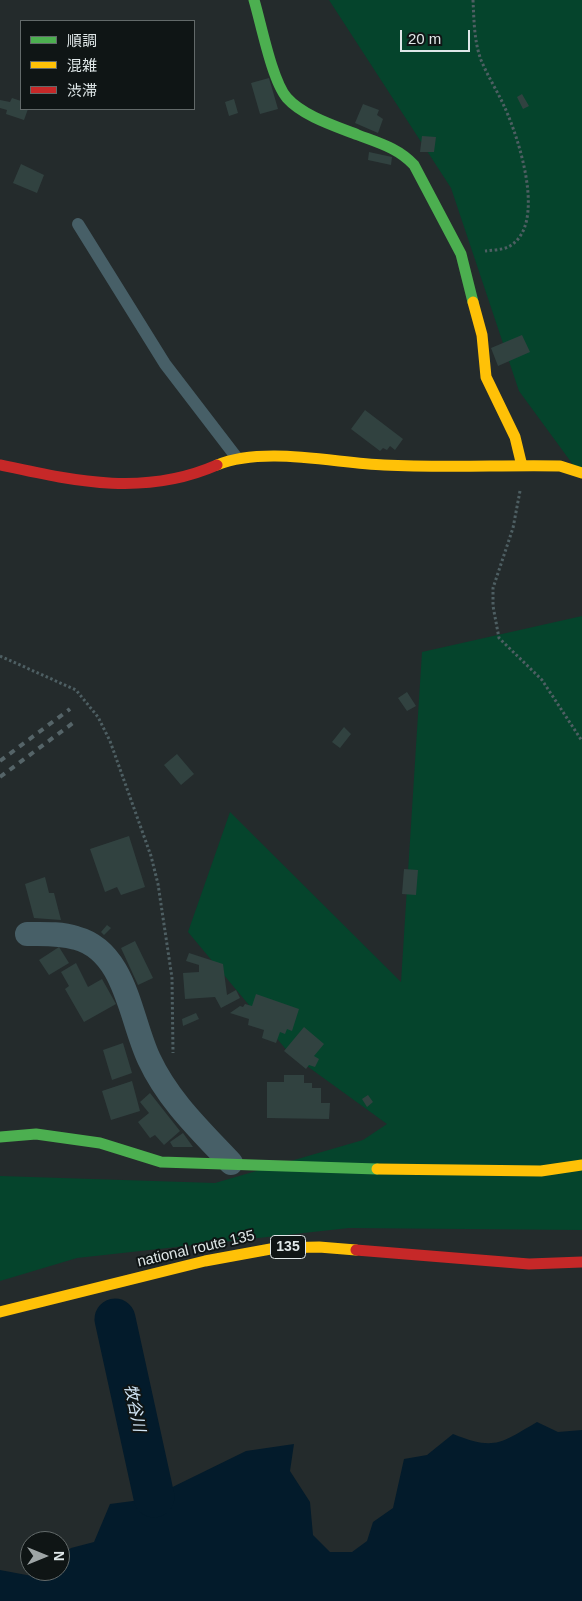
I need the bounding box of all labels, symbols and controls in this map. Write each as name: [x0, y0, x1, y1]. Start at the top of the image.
legend: [20, 20, 195, 110]
scale bar: [402, 20, 472, 52]
text: 20 m: [408, 30, 441, 47]
text: 順調: [67, 32, 97, 49]
text: 混雑: [67, 57, 97, 74]
text: 渋滞: [67, 82, 97, 99]
street label: national route 135: [135, 1227, 257, 1271]
road number: 135: [270, 1236, 306, 1258]
water label: 牧谷川: [120, 1383, 148, 1433]
north arrow: [20, 1531, 70, 1581]
text: N: [51, 1551, 67, 1561]

